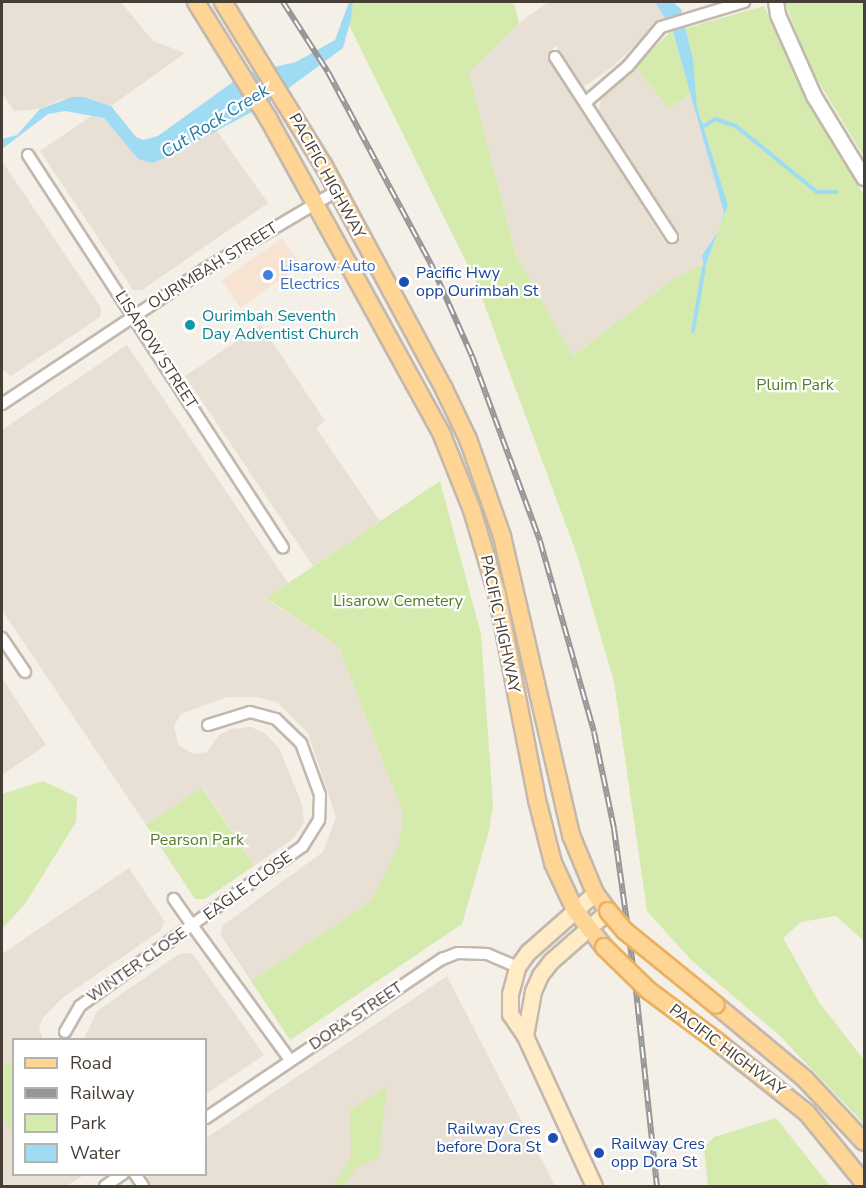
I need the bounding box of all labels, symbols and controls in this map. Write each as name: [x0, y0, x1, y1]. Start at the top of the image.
water label: Cut Rock Creek: [157, 79, 273, 163]
street label: PACIFIC HIGHWAY: [285, 110, 369, 242]
street label: OURIMBAH STREET: [145, 218, 281, 314]
place label: Lisarow Auto Electrics: [280, 256, 376, 294]
place label: Pacific Hwy opp Ourimbah St: [416, 263, 538, 301]
marker: Lisarow Auto Electrics: [261, 268, 275, 282]
marker: Pacific Hwy opp Ourimbah St: [397, 275, 411, 289]
street label: LISAROW STREET: [111, 287, 201, 413]
place label: Ourimbah Seventh Day Adventist Church: [202, 306, 359, 344]
marker: Ourimbah Seventh Day Adventist Church: [183, 318, 197, 332]
park label: Pluim Park: [756, 375, 834, 395]
street label: PACIFIC HIGHWAY: [476, 554, 524, 694]
park label: Lisarow Cemetery: [333, 591, 463, 611]
park label: Pearson Park: [150, 830, 244, 850]
street label: EAGLE CLOSE: [200, 847, 296, 925]
street label: WINTER CLOSE: [83, 923, 191, 1007]
street label: DORA STREET: [306, 978, 406, 1054]
street label: PACIFIC HIGHWAY: [665, 1000, 789, 1100]
legend: [12, 1038, 207, 1176]
text: Road: [70, 1051, 112, 1075]
text: Railway: [70, 1081, 135, 1105]
text: Park: [70, 1111, 106, 1135]
place label: Railway Cres before Dora St: [436, 1119, 541, 1157]
marker: Railway Cres before Dora St: [546, 1131, 560, 1145]
place label: Railway Cres opp Dora St: [611, 1134, 705, 1172]
text: Water: [70, 1141, 121, 1165]
marker: Railway Cres opp Dora St: [592, 1146, 606, 1160]

